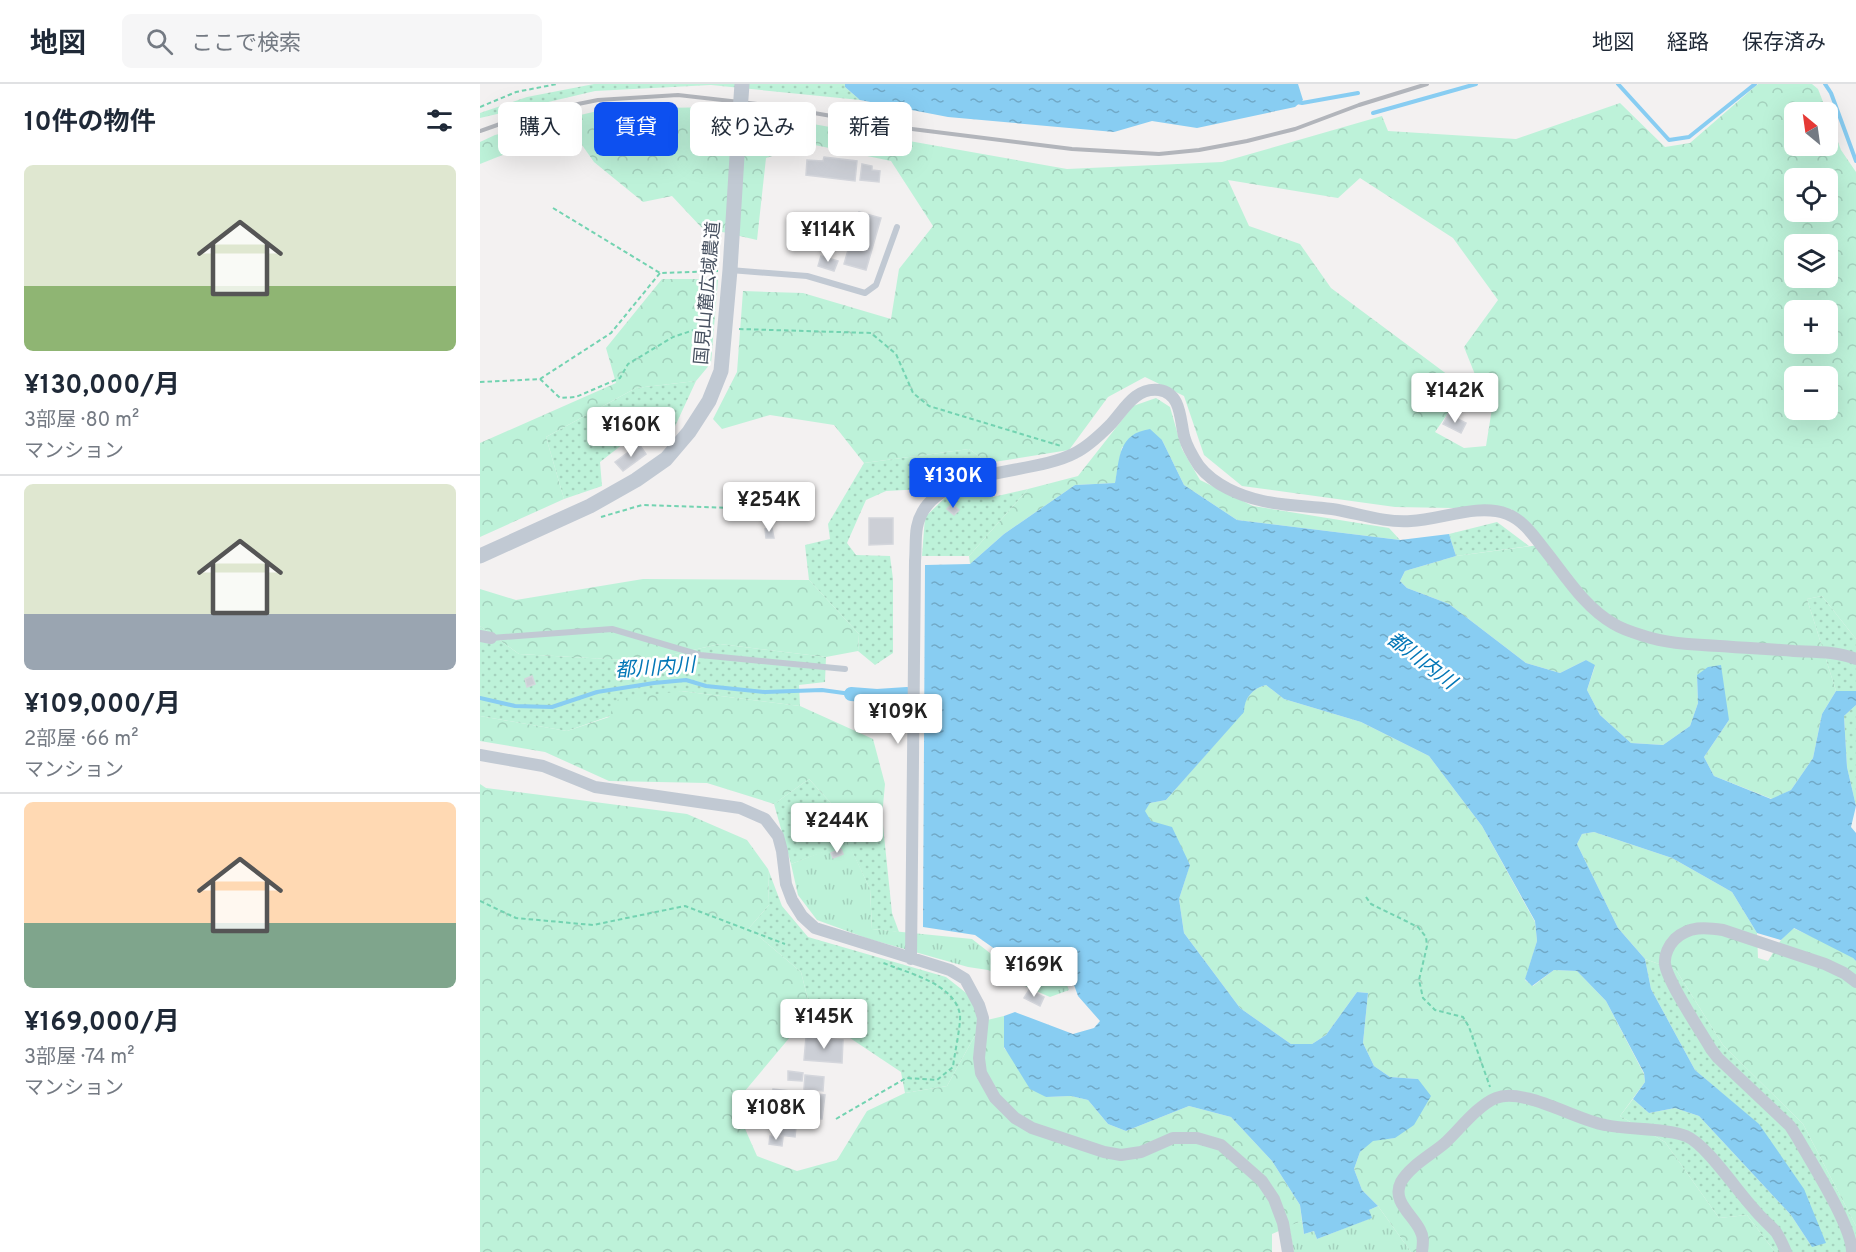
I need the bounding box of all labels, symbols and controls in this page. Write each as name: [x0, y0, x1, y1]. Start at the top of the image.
search box: [122, 14, 542, 68]
icon: search: [143, 25, 176, 58]
text: 地図: [30, 27, 86, 63]
text: 地図: [1592, 30, 1634, 57]
text: 経路: [1667, 30, 1709, 57]
text: 保存済み: [1742, 30, 1826, 57]
text: ここで検索: [191, 31, 301, 58]
chip: 購入: [498, 102, 582, 156]
chip: 賃貸: [594, 102, 678, 156]
chip: 絞り込み: [690, 102, 816, 156]
chip: 新着: [828, 102, 912, 156]
north arrow: [1784, 102, 1838, 156]
map controls: [1784, 102, 1838, 420]
icon: filters: [423, 104, 456, 137]
text: 10件の物件: [24, 107, 156, 140]
button: locate: [1784, 168, 1838, 222]
icon: home: [186, 204, 294, 312]
pin: ¥114K: [786, 212, 870, 263]
text: ¥114K: [800, 218, 856, 244]
street label: 国見山麓広域農道: [691, 220, 726, 366]
button: layers: [1784, 234, 1838, 288]
button: +: [1784, 300, 1838, 354]
button: −: [1784, 366, 1838, 420]
text: ¥130,000/月: [24, 370, 180, 403]
pin: ¥142K: [1413, 373, 1497, 424]
text: ¥142K: [1425, 379, 1485, 405]
pin: ¥160K: [589, 407, 673, 458]
text: 3部屋 · 80 m²: [24, 408, 139, 434]
text: ¥160K: [601, 413, 661, 439]
text: マンション: [24, 439, 124, 465]
pin: ¥130K: [911, 458, 995, 509]
text: ¥130K: [923, 464, 983, 490]
pin: ¥254K: [727, 482, 811, 533]
text: ¥254K: [737, 488, 801, 514]
icon: home: [186, 523, 294, 631]
water label: 都川内川: [1381, 627, 1462, 697]
water label: 都川内川: [614, 653, 698, 685]
text: ¥109,000/月: [24, 689, 181, 722]
pin: ¥109K: [856, 694, 940, 745]
text: ¥109K: [868, 700, 928, 726]
text: 2部屋 · 66 m²: [24, 727, 138, 753]
text: マンション: [24, 758, 124, 784]
pin: ¥244K: [795, 803, 879, 854]
text: ¥244K: [805, 809, 869, 835]
icon: home: [186, 841, 294, 949]
pin: ¥169K: [992, 947, 1076, 998]
text: ¥169K: [1005, 953, 1063, 979]
pin: ¥145K: [782, 999, 866, 1050]
text: ¥145K: [794, 1005, 854, 1031]
text: ¥169,000/月: [24, 1007, 180, 1040]
text: 3部屋 · 74 m²: [24, 1045, 134, 1071]
text: マンション: [24, 1076, 124, 1102]
pin: ¥108K: [734, 1090, 818, 1141]
text: ¥108K: [746, 1096, 806, 1122]

